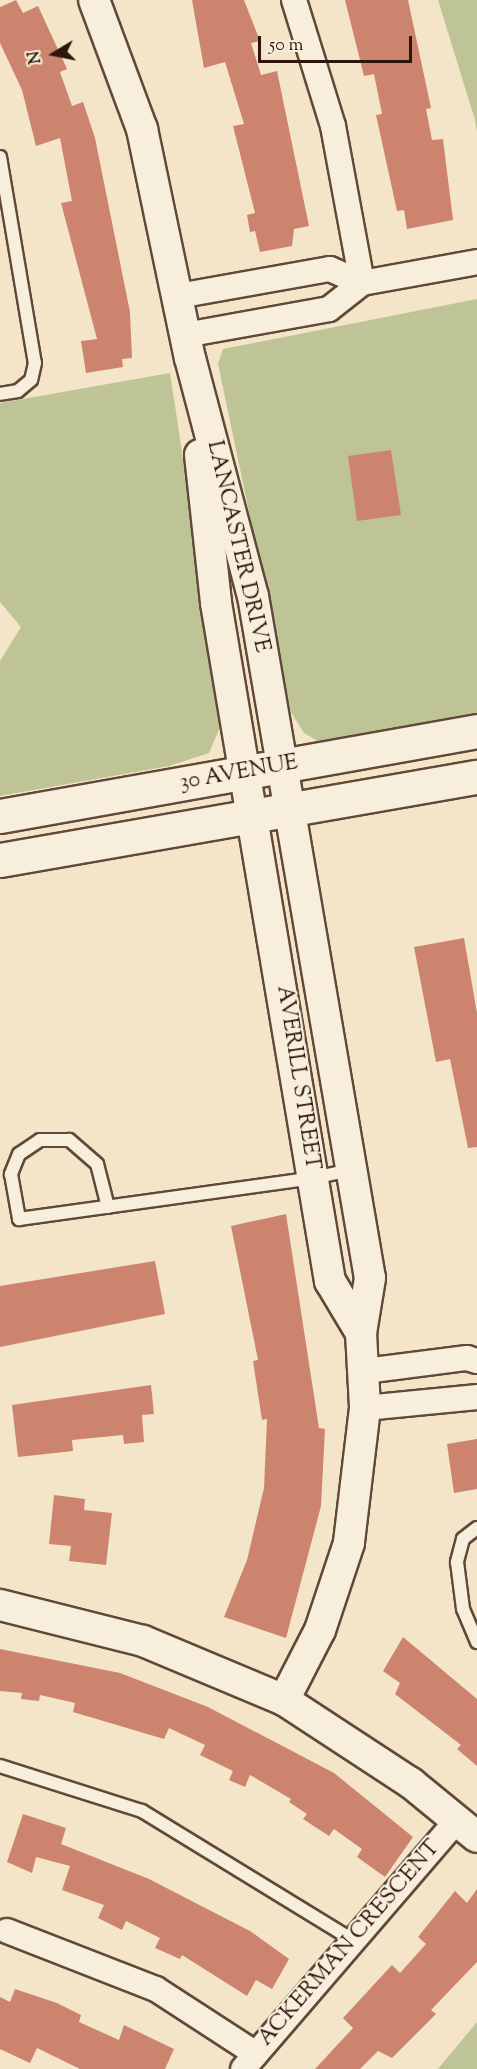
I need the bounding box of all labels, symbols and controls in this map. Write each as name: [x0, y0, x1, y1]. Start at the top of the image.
north arrow: [24, 24, 84, 84]
scale bar: [261, 24, 416, 62]
text: 50 m: [269, 33, 303, 59]
text: N: [23, 49, 48, 66]
street label: LANCASTER DRIVE: [200, 438, 274, 656]
street label: 30 AVENUE: [178, 751, 300, 797]
street label: AVERILL STREET: [269, 984, 325, 1172]
street label: ACKERMAN CRESCENT: [253, 1836, 447, 2052]

